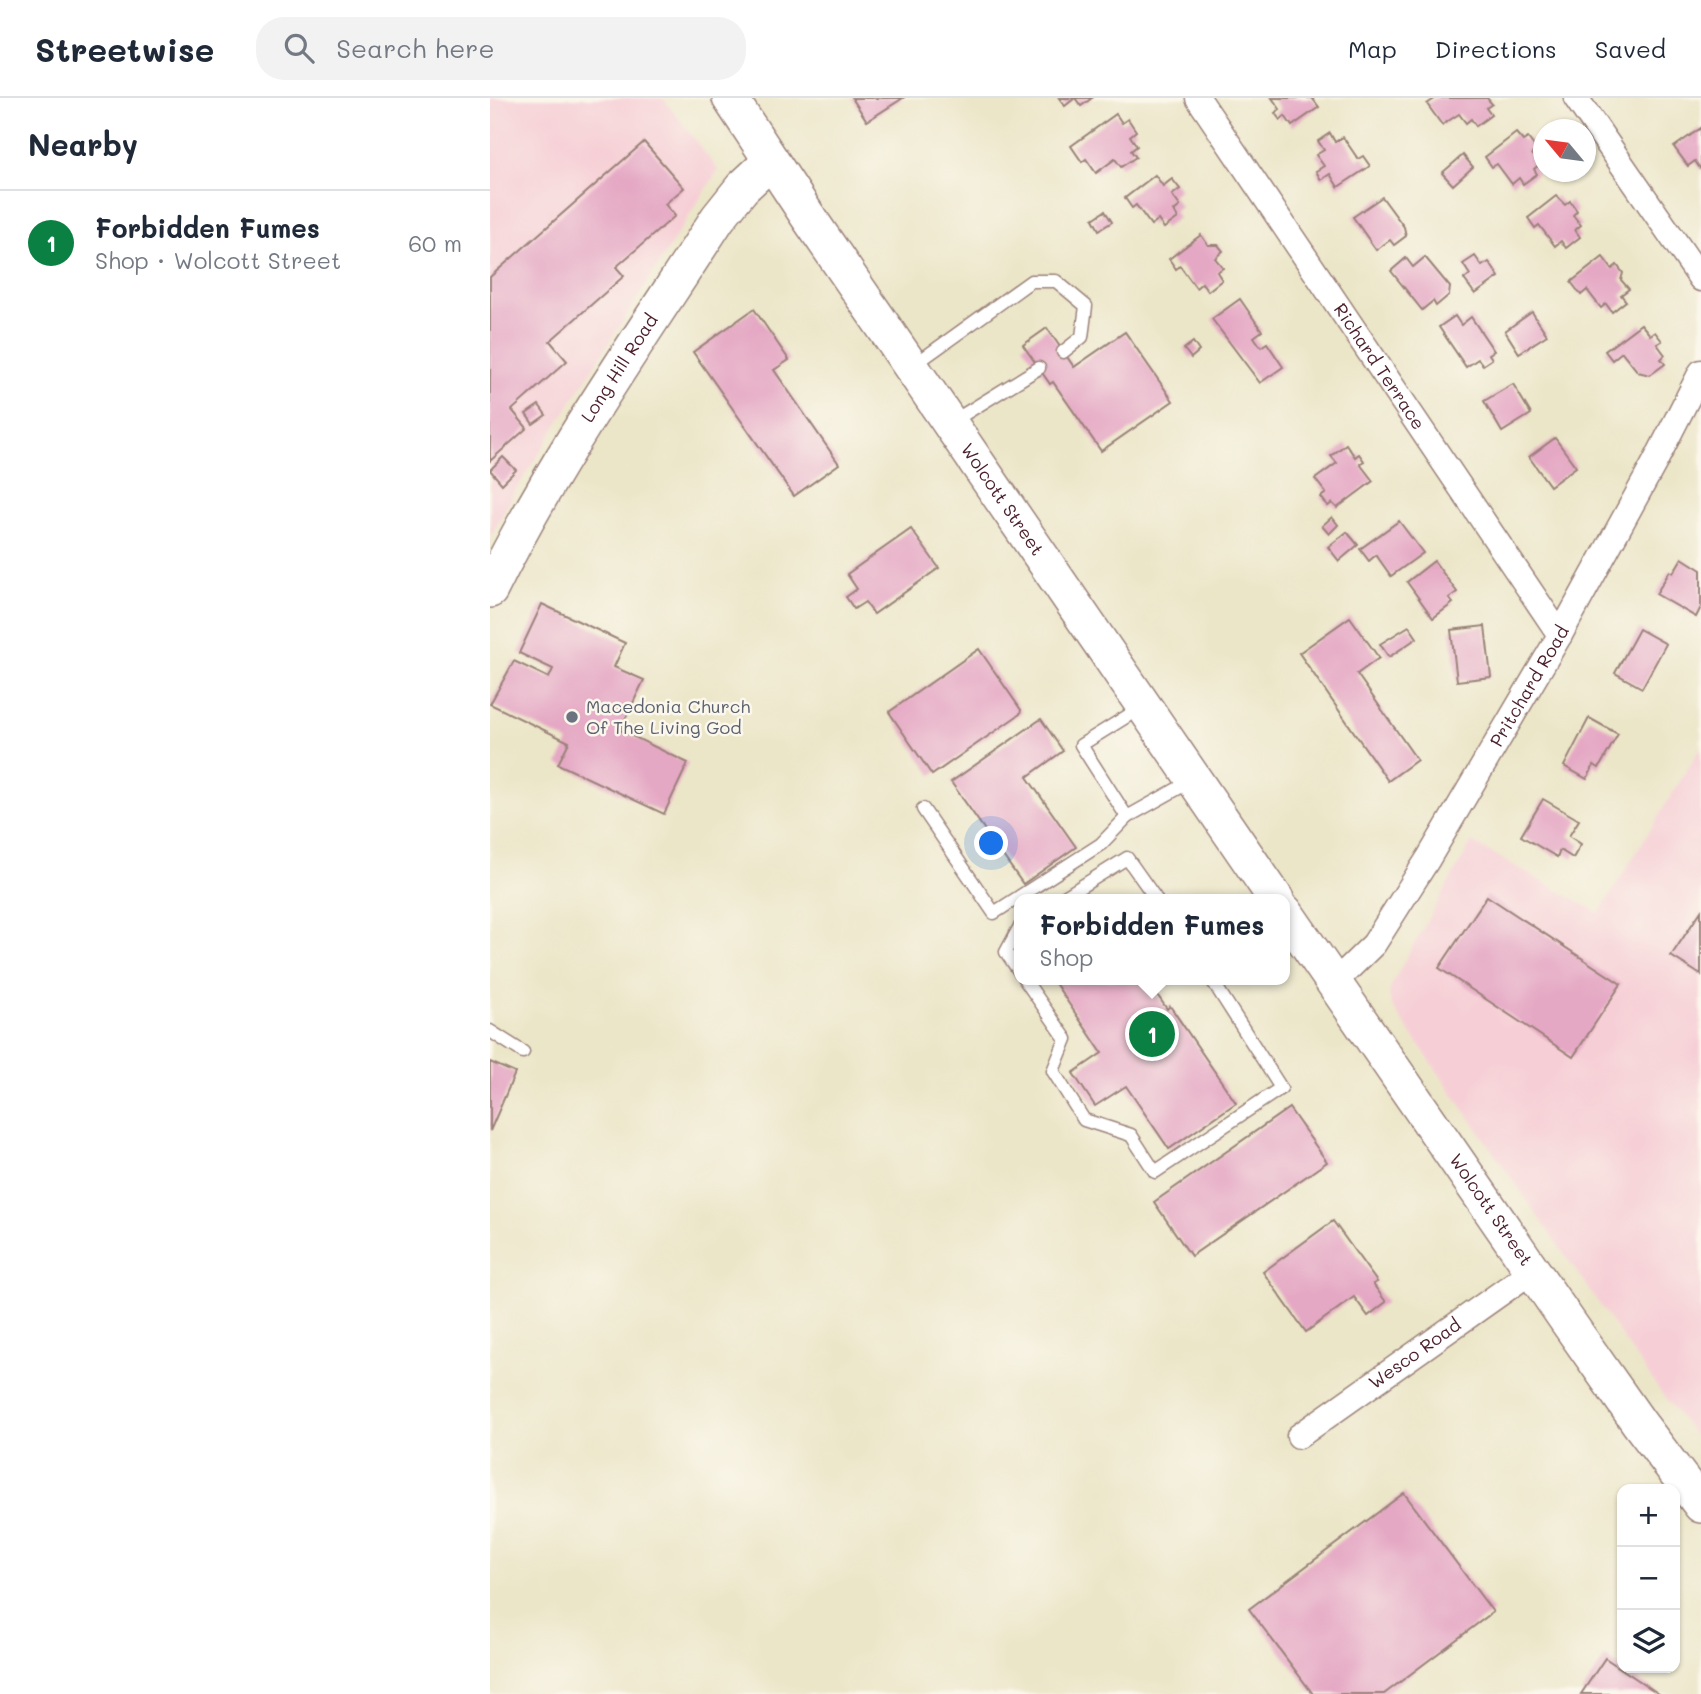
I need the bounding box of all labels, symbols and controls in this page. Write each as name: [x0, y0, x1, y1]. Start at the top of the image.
search box: [256, 17, 746, 80]
text: Streetwise: [35, 27, 214, 70]
icon: search: [280, 29, 318, 67]
text: Search here: [336, 31, 495, 65]
text: Map: [1348, 33, 1397, 64]
text: Directions: [1435, 33, 1557, 64]
text: Saved: [1595, 33, 1666, 64]
north arrow: [1533, 119, 1596, 182]
text: Nearby: [28, 124, 138, 164]
text: Forbidden Fumes: [95, 211, 320, 245]
text: 1: [46, 228, 56, 258]
text: 60 m: [408, 228, 462, 258]
text: Shop · Wolcott Street: [95, 245, 341, 275]
street label: Richard Terrace: [1329, 298, 1431, 434]
street label: Long Hill Road: [575, 309, 663, 426]
street label: Wolcott Street: [956, 438, 1050, 560]
street label: Pritchard Road: [1484, 621, 1574, 751]
place label: Macedonia Church Of The Living God: [586, 694, 750, 739]
marker: Macedonia Church Of The Living God: [564, 709, 580, 725]
your location: [974, 826, 1008, 860]
popup: [1014, 894, 1290, 985]
text: Forbidden Fumes: [1040, 908, 1264, 942]
text: Shop: [1040, 942, 1093, 972]
pin: 1: [1129, 1008, 1175, 1060]
street label: Wolcott Street: [1444, 1149, 1539, 1270]
street label: Wesco Road: [1363, 1312, 1465, 1394]
map controls: [1617, 1484, 1680, 1673]
button: +: [1617, 1484, 1680, 1547]
button: −: [1617, 1547, 1680, 1610]
button: layers: [1617, 1610, 1680, 1673]

